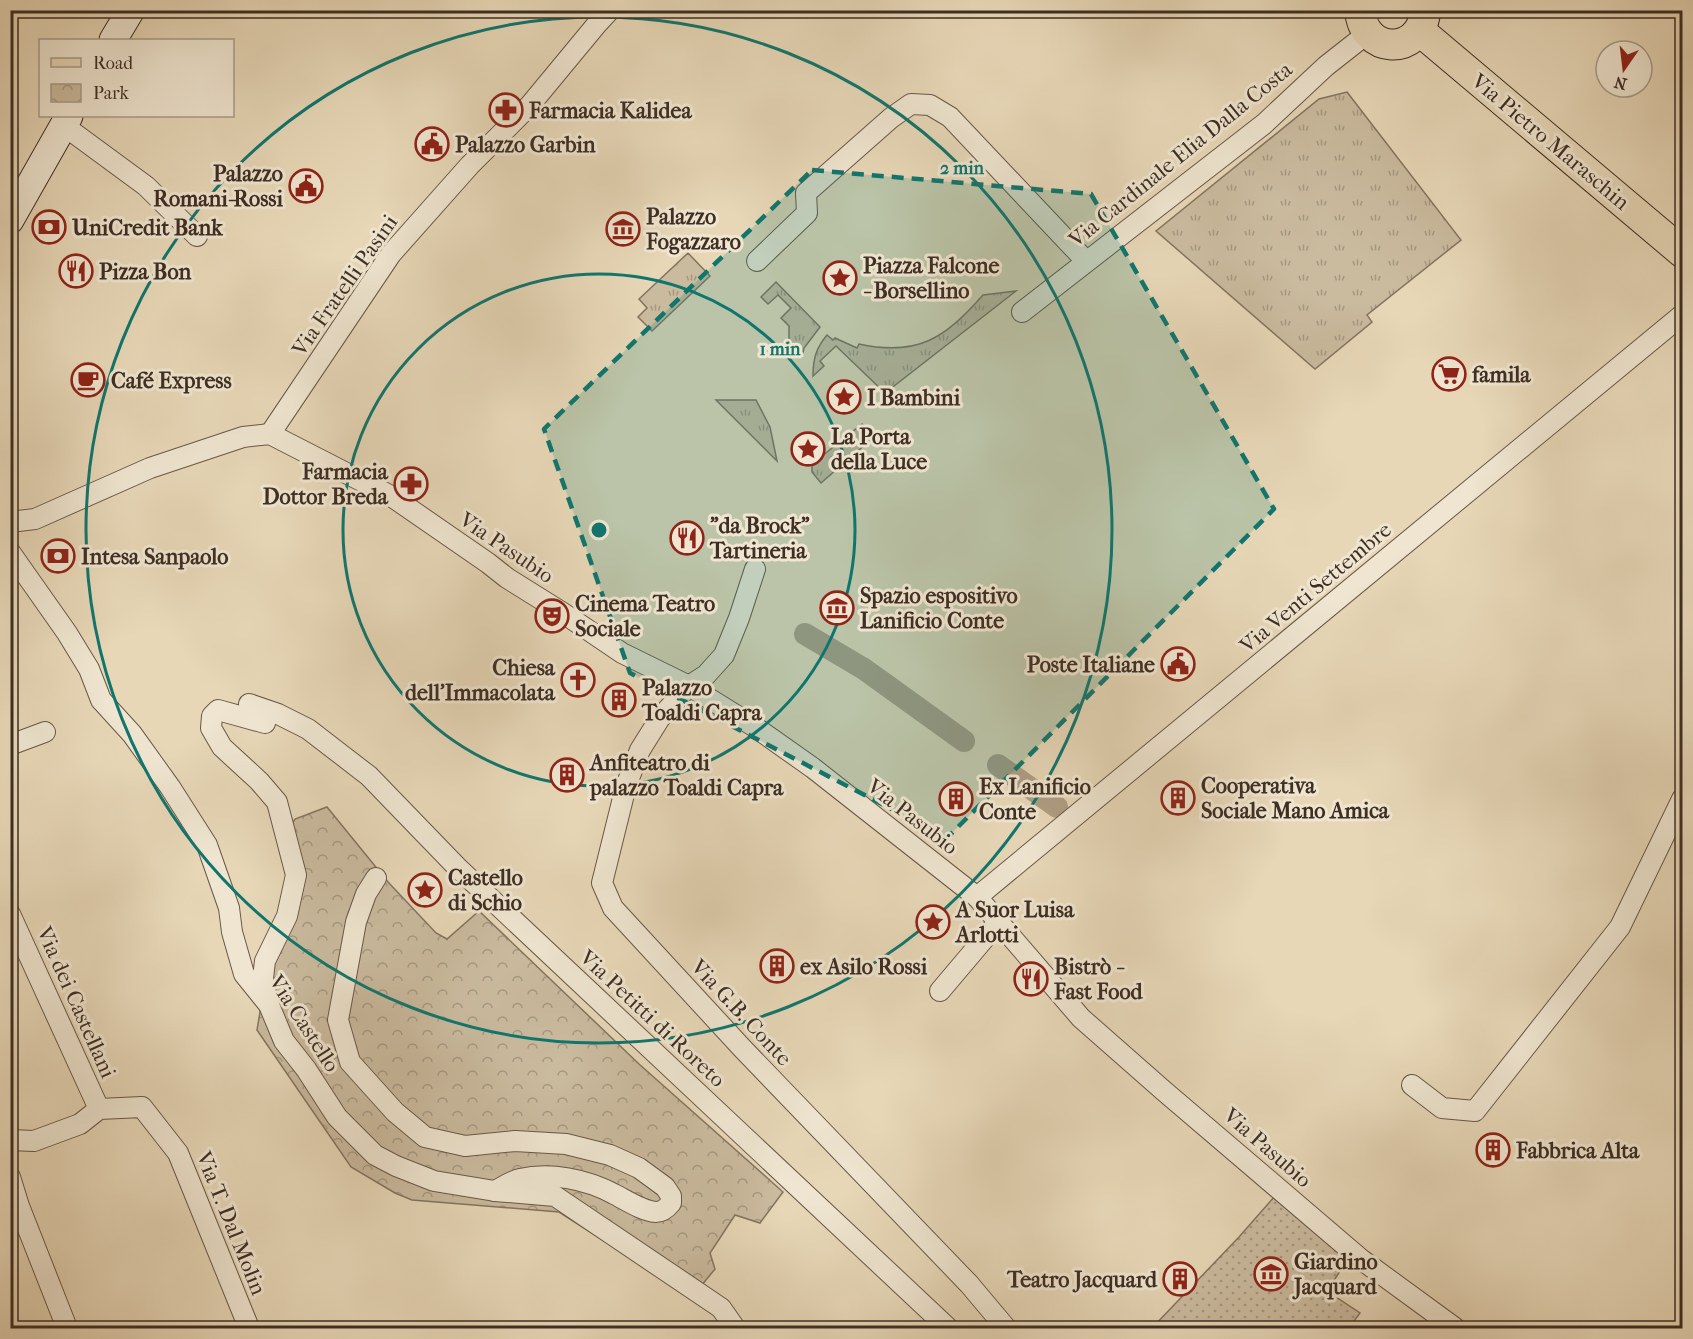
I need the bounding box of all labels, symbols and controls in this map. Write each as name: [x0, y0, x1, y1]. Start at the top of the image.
legend: [39, 39, 234, 117]
north arrow: [1594, 39, 1654, 99]
text: Road: [93, 53, 133, 74]
street label: Via Cardinale Elia Dalla Costa: [1063, 56, 1298, 254]
street label: Via Pietro Maraschin: [1465, 67, 1635, 216]
text: N: [1611, 72, 1629, 94]
text: Park: [93, 83, 130, 104]
pharmacy icon: Farmacia Kalidea: [488, 92, 524, 128]
place label: Farmacia Kalidea: [528, 98, 692, 124]
public building icon: Palazzo Garbin: [414, 126, 450, 162]
place label: Palazzo Garbin: [455, 132, 596, 158]
text: 2 min: [940, 158, 984, 179]
place label: Palazzo Romani-Rossi: [153, 161, 283, 212]
public building icon: Palazzo Romani-Rossi: [288, 168, 324, 204]
place label: Palazzo Fogazzaro: [645, 204, 741, 255]
bank icon: UniCredit Bank: [31, 209, 67, 245]
street label: Via Fratelli Pasini: [286, 210, 403, 362]
museum icon: Palazzo Fogazzaro: [605, 211, 641, 247]
place label: UniCredit Bank: [71, 215, 223, 241]
restaurant icon: Pizza Bon: [58, 253, 94, 289]
place label: Piazza Falcone - Borsellino: [863, 253, 999, 304]
place label: Pizza Bon: [99, 259, 191, 285]
place icon: Piazza Falcone - Borsellino: [822, 260, 858, 296]
text: 1 min: [759, 339, 801, 360]
supermarket icon: famila: [1431, 356, 1467, 392]
cafe icon: Café Express: [70, 362, 106, 398]
place label: famila: [1471, 362, 1531, 388]
place label: Café Express: [111, 368, 232, 394]
place icon: I Bambini: [826, 379, 862, 415]
place label: I Bambini: [867, 385, 961, 411]
place label: La Porta della Luce: [831, 424, 927, 475]
place icon: La Porta della Luce: [790, 431, 826, 467]
place label: Farmacia Dottor Breda: [263, 459, 389, 510]
pharmacy icon: Farmacia Dottor Breda: [393, 466, 429, 502]
street label: Via Pasubio: [453, 506, 559, 589]
place label: "da Brock" Tartineria: [709, 513, 810, 564]
street label: Via Venti Settembre: [1234, 517, 1397, 659]
centre of rings: [589, 520, 609, 540]
restaurant icon: "da Brock" Tartineria: [669, 520, 705, 556]
bank icon: Intesa Sanpaolo: [40, 538, 76, 574]
place label: Intesa Sanpaolo: [81, 544, 228, 570]
place label: Spazio espositivo Lanificio Conte: [860, 583, 1018, 634]
museum icon: Spazio espositivo Lanificio Conte: [819, 590, 855, 626]
place label: Cinema Teatro Sociale: [575, 591, 715, 642]
theatre icon: Cinema Teatro Sociale: [534, 598, 570, 634]
public building icon: Poste Italiane: [1160, 646, 1196, 682]
place label: Poste Italiane: [1027, 652, 1155, 678]
place label: Chiesa dell'Immacolata: [405, 655, 556, 706]
church icon: Chiesa dell'Immacolata: [560, 662, 596, 698]
place label: Palazzo Toaldi Capra: [641, 675, 762, 726]
building icon: Palazzo Toaldi Capra: [601, 682, 637, 718]
place label: Anfiteatro di palazzo Toaldi Capra: [588, 750, 784, 801]
building icon: Anfiteatro di palazzo Toaldi Capra: [549, 757, 585, 793]
street label: Via Pasubio: [861, 773, 963, 860]
place label: Cooperativa Sociale Mano Amica: [1201, 773, 1390, 824]
place label: Ex Lanificio Conte: [979, 774, 1091, 825]
building icon: Cooperativa Sociale Mano Amica: [1160, 780, 1196, 816]
building icon: Ex Lanificio Conte: [938, 781, 974, 817]
place label: Castello di Schio: [448, 865, 523, 916]
place icon: Castello di Schio: [407, 872, 443, 908]
place label: A Suor Luisa Arlotti: [954, 897, 1075, 948]
place icon: A Suor Luisa Arlotti: [915, 904, 951, 940]
street label: Via dei Castellani: [31, 922, 121, 1083]
street label: Via Petitti di Roreto: [573, 944, 730, 1093]
building icon: ex Asilo Rossi: [759, 948, 795, 984]
street label: Via G.B. Conte: [685, 953, 797, 1071]
place label: ex Asilo Rossi: [800, 954, 928, 980]
place label: Bistrò - Fast Food: [1053, 954, 1144, 1005]
restaurant icon: Bistrò - Fast Food: [1013, 961, 1049, 997]
street label: Via Castello: [263, 969, 345, 1077]
street label: Via Pasubio: [1217, 1102, 1317, 1193]
building icon: Fabbrica Alta: [1475, 1132, 1511, 1168]
place label: Fabbrica Alta: [1515, 1138, 1640, 1164]
street label: Via T. Dal Molin: [190, 1147, 272, 1299]
place label: Giardino Jacquard: [1292, 1249, 1378, 1300]
museum icon: Giardino Jacquard: [1253, 1256, 1289, 1292]
building icon: Teatro Jacquard: [1162, 1261, 1198, 1297]
place label: Teatro Jacquard: [1006, 1267, 1158, 1293]

